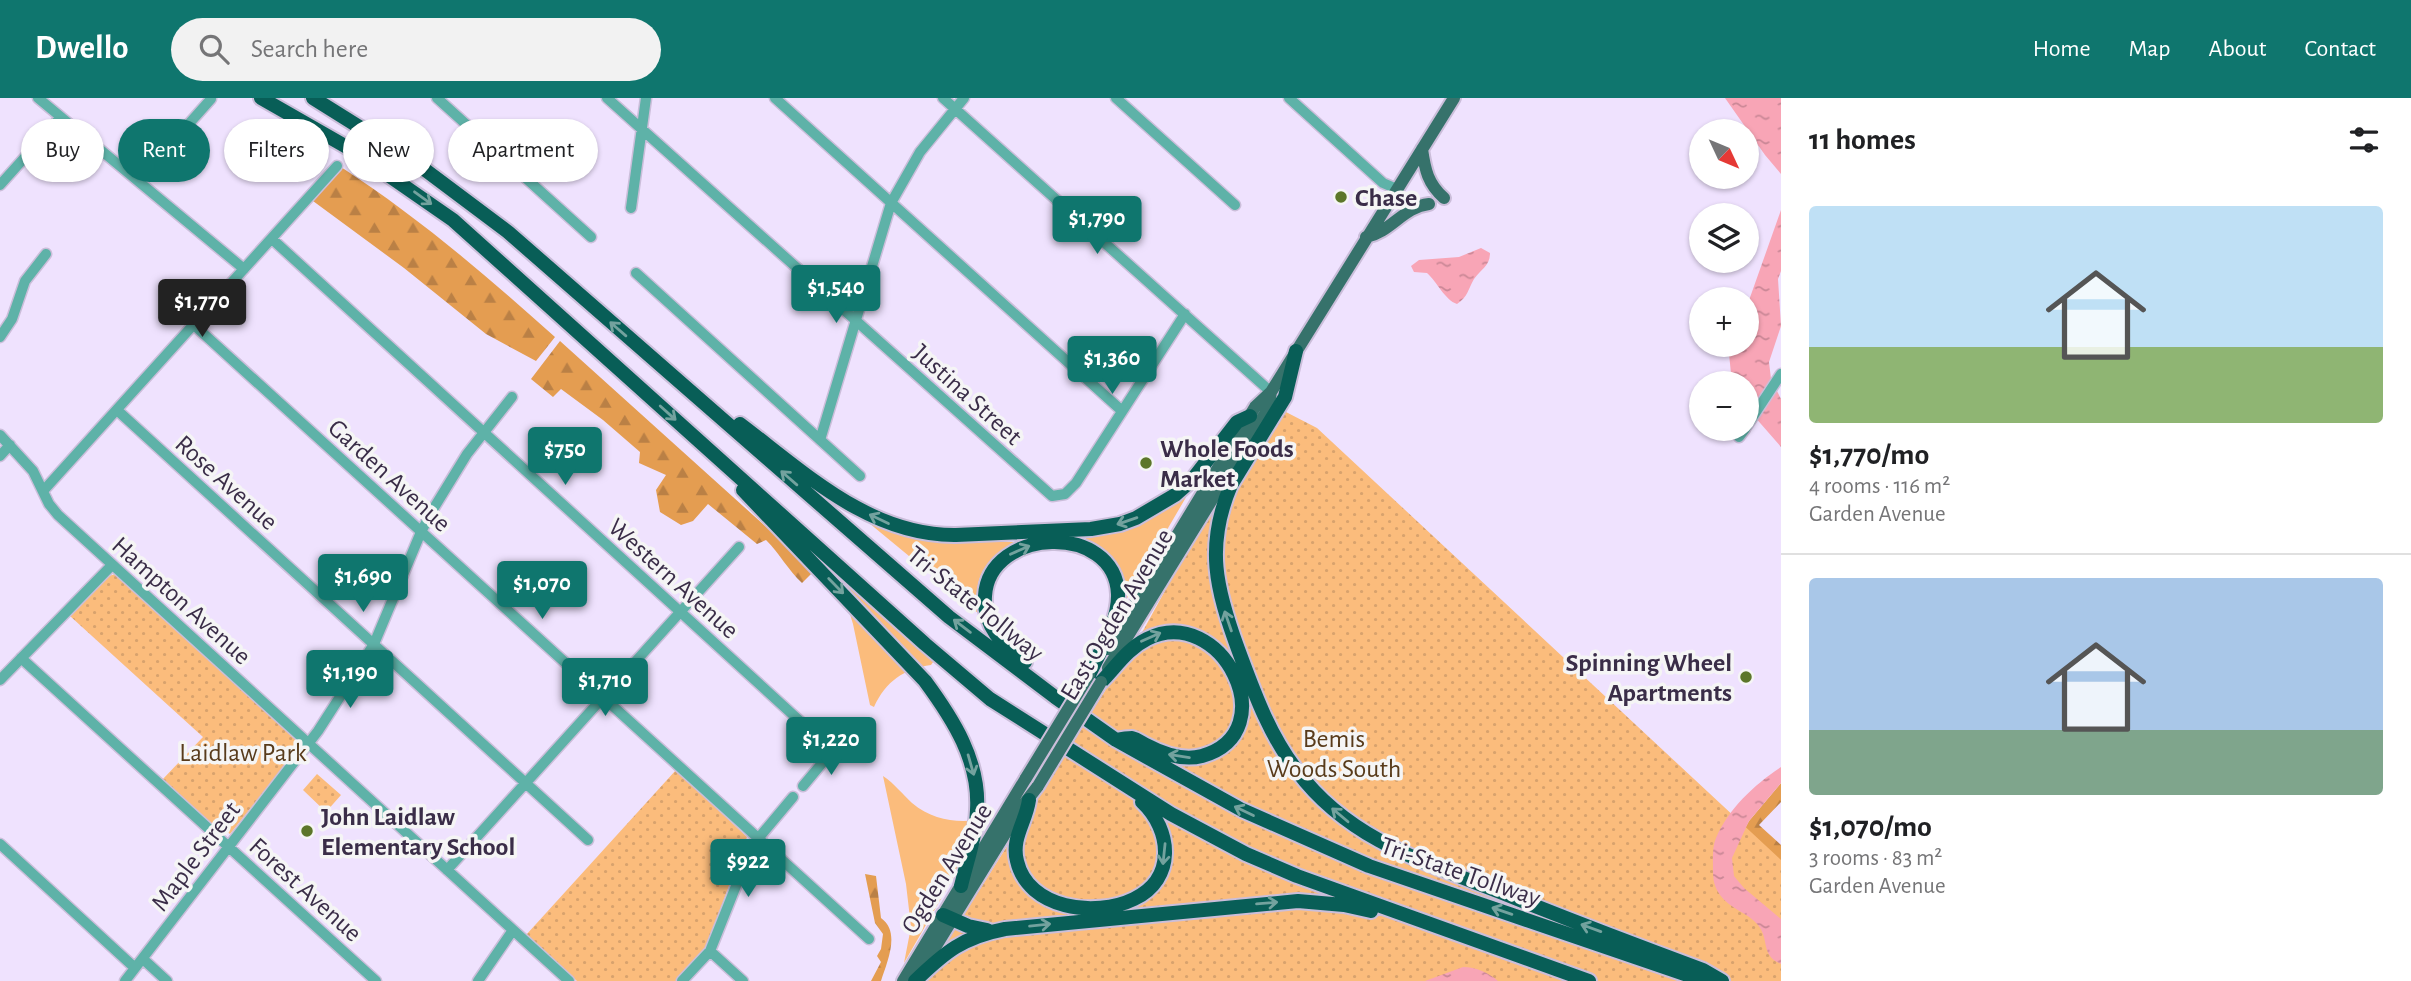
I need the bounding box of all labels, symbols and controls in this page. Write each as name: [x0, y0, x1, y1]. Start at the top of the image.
search box: [171, 18, 661, 81]
icon: search: [195, 30, 233, 68]
text: Dwello: [35, 32, 129, 65]
text: Search here: [251, 36, 368, 62]
text: Home: [2033, 37, 2091, 61]
text: Map: [2129, 37, 2171, 61]
text: About: [2209, 37, 2266, 61]
text: Contact: [2304, 37, 2376, 61]
chip: Buy: [21, 119, 104, 182]
chip: Rent: [118, 119, 210, 182]
chip: Filters: [224, 119, 329, 182]
chip: New: [343, 119, 434, 182]
chip: Apartment: [448, 119, 598, 182]
north arrow: [1689, 119, 1759, 189]
map controls: [1689, 119, 1759, 441]
icon: filters: [2345, 121, 2383, 159]
text: 11 homes: [1809, 125, 1916, 155]
place label: Chase: [1355, 185, 1417, 211]
marker: Chase: [1333, 189, 1349, 205]
one-way arrow: [413, 191, 432, 205]
pin: $1,790: [1040, 197, 1154, 256]
button: layers: [1689, 203, 1759, 273]
text: $1,790: [1069, 207, 1125, 230]
icon: home: [2033, 252, 2159, 378]
pin: $1,540: [779, 266, 893, 325]
text: $1,540: [807, 276, 865, 299]
pin: $1,770: [145, 280, 259, 339]
button: +: [1689, 287, 1759, 357]
text: $1,770: [174, 290, 230, 313]
one-way arrow: [609, 321, 627, 337]
pin: $1,360: [1055, 336, 1169, 396]
street label: Justina Street: [908, 340, 1027, 450]
text: $1,360: [1084, 347, 1140, 370]
button: −: [1689, 371, 1759, 441]
one-way arrow: [659, 404, 676, 421]
street label: Garden Avenue: [323, 414, 455, 537]
pin: $750: [524, 428, 606, 487]
street label: Rose Avenue: [170, 430, 283, 535]
place label: Whole Foods Market: [1160, 436, 1294, 492]
text: $750: [544, 438, 586, 461]
text: $1,770/mo: [1809, 440, 1929, 470]
marker: Whole Foods Market: [1138, 455, 1154, 471]
one-way arrow: [781, 470, 799, 486]
text: 4 rooms · 116 m²: [1809, 475, 1950, 498]
text: Garden Avenue: [1809, 503, 1946, 526]
one-way arrow: [869, 511, 890, 525]
street label: Western Avenue: [603, 514, 744, 644]
one-way arrow: [1116, 516, 1138, 528]
street label: East Ogden Avenue: [1056, 525, 1178, 705]
street label: Hampton Avenue: [107, 532, 256, 670]
street label: Tri-State Tollway: [902, 541, 1048, 666]
one-way arrow: [1009, 542, 1030, 555]
pin: $1,690: [306, 554, 420, 614]
pin: $1,070: [485, 561, 599, 621]
text: $1,690: [334, 565, 392, 588]
text: $1,070: [513, 572, 571, 595]
one-way arrow: [827, 577, 844, 594]
one-way arrow: [1221, 611, 1233, 633]
one-way arrow: [953, 619, 971, 634]
icon: home: [2033, 624, 2159, 750]
one-way arrow: [1140, 630, 1161, 644]
pin: $1,190: [293, 650, 407, 710]
place label: Spinning Wheel Apartments: [1565, 650, 1732, 706]
pin: $1,710: [548, 658, 662, 718]
text: $1,190: [322, 661, 378, 684]
text: $1,710: [578, 669, 632, 692]
marker: Spinning Wheel Apartments: [1738, 669, 1754, 685]
pin: $1,220: [774, 718, 888, 777]
park label: Bemis Woods South: [1267, 726, 1401, 782]
text: $1,220: [802, 728, 860, 751]
park label: Laidlaw Park: [179, 740, 307, 766]
one-way arrow: [1168, 749, 1191, 762]
one-way arrow: [966, 754, 979, 776]
street label: Maple Street: [146, 797, 245, 916]
street label: Ogden Avenue: [897, 799, 997, 938]
one-way arrow: [1234, 803, 1255, 817]
place label: John Laidlaw Elementary School: [321, 804, 515, 860]
one-way arrow: [1331, 808, 1349, 823]
text: $1,070/mo: [1809, 812, 1932, 842]
marker: John Laidlaw Elementary School: [299, 823, 315, 839]
street label: Tri-State Tollway: [1377, 832, 1544, 911]
street label: Forest Avenue: [244, 833, 367, 947]
pin: $922: [707, 840, 789, 899]
one-way arrow: [1157, 842, 1170, 865]
text: 3 rooms · 83 m²: [1809, 847, 1942, 870]
text: $922: [726, 850, 770, 873]
text: Garden Avenue: [1809, 875, 1946, 898]
one-way arrow: [1255, 896, 1277, 909]
one-way arrow: [1491, 903, 1513, 916]
one-way arrow: [1028, 919, 1051, 932]
one-way arrow: [1581, 921, 1603, 934]

